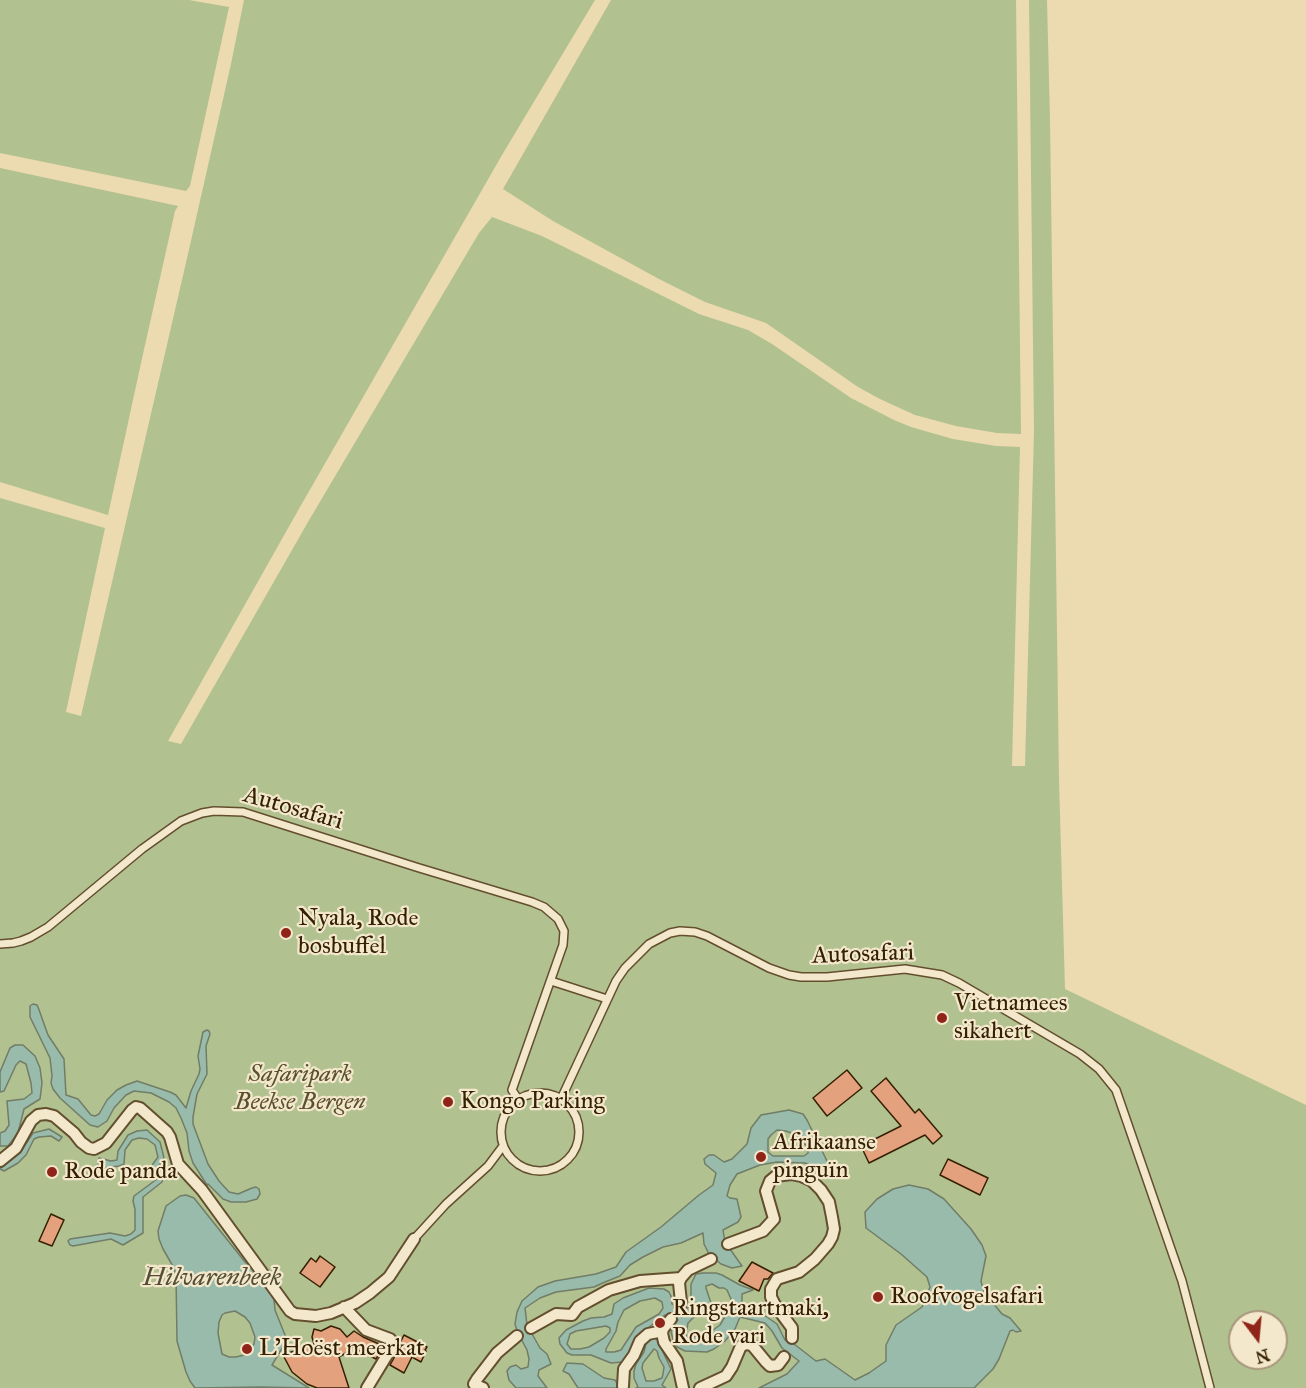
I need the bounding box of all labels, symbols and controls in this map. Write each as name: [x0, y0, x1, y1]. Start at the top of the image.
street label: Autosafari: [240, 781, 346, 837]
place label: Nyala, Rode bosbuffel: [298, 905, 419, 961]
marker: Nyala, Rode bosbuffel: [279, 926, 293, 940]
street label: Autosafari: [811, 939, 915, 971]
place label: Vietnamees sikahert: [954, 990, 1068, 1046]
marker: Vietnamees sikahert: [935, 1011, 949, 1025]
park label: Safaripark Beekse Bergen: [234, 1061, 366, 1117]
place label: Kongo Parking: [460, 1088, 605, 1116]
marker: Kongo Parking: [441, 1095, 455, 1109]
place label: Afrikaanse pinguïn: [773, 1129, 876, 1185]
marker: Afrikaanse pinguïn: [754, 1150, 768, 1164]
place label: Rode panda: [64, 1158, 177, 1186]
marker: Rode panda: [45, 1165, 59, 1179]
water label: Hilvarenbeek: [142, 1263, 282, 1295]
place label: Roofvogelsafari: [890, 1283, 1043, 1311]
marker: Roofvogelsafari: [871, 1290, 885, 1304]
place label: Ringstaartmaki, Rode vari: [672, 1295, 829, 1351]
north arrow: [1228, 1310, 1288, 1370]
marker: Ringstaartmaki, Rode vari: [653, 1316, 667, 1330]
place label: L'Hoëst meerkat: [259, 1335, 425, 1363]
marker: L'Hoëst meerkat: [240, 1342, 254, 1356]
text: N: [1253, 1345, 1272, 1367]

